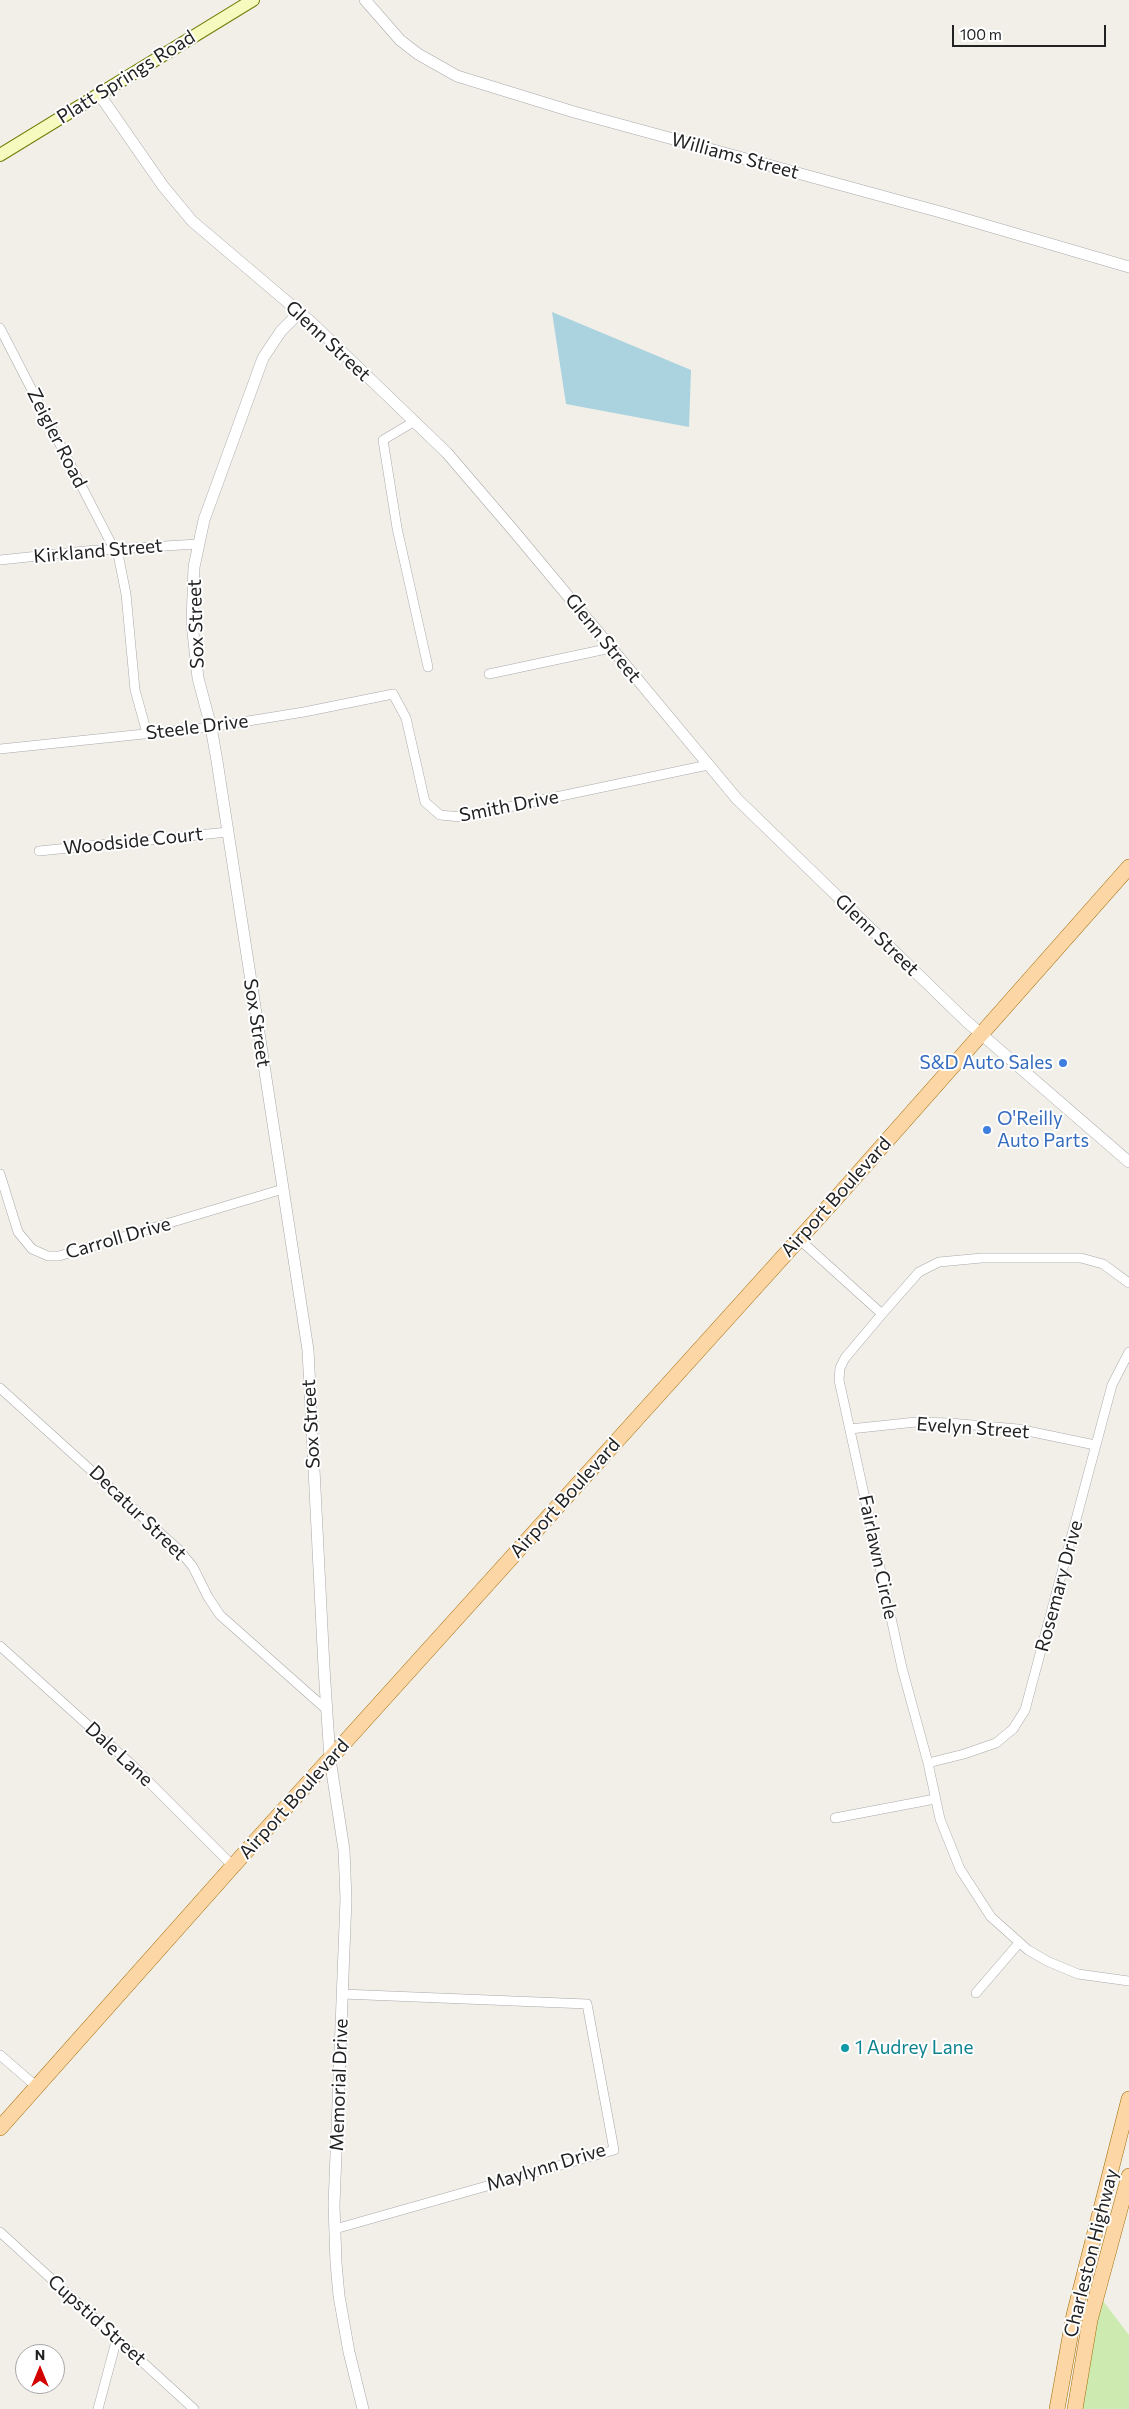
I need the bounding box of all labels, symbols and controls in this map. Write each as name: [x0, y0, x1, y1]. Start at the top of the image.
scale bar: [954, 15, 1108, 47]
street label: Platt Springs Road: [53, 25, 199, 129]
text: 100 m: [960, 25, 1002, 43]
street label: Williams Street: [669, 128, 801, 184]
street label: Glenn Street: [281, 296, 375, 386]
street label: Zeigler Road: [22, 385, 92, 491]
street label: Kirkland Street: [33, 534, 163, 568]
street label: Sox Street: [183, 579, 209, 669]
street label: Glenn Street: [560, 589, 646, 687]
street label: Steele Drive: [144, 709, 250, 745]
street label: Smith Drive: [457, 785, 561, 827]
street label: Woodside Court: [62, 822, 204, 860]
street label: Glenn Street: [830, 889, 924, 981]
street label: Sox Street: [239, 977, 275, 1069]
place label: S&D Auto Sales: [920, 1052, 1053, 1074]
marker: S&D Auto Sales: [1057, 1057, 1069, 1069]
place label: O'Reilly Auto Parts: [997, 1108, 1089, 1152]
marker: O'Reilly Auto Parts: [981, 1124, 993, 1136]
street label: Airport Boulevard: [776, 1132, 896, 1262]
street label: Carroll Drive: [63, 1212, 173, 1264]
street label: Sox Street: [297, 1379, 325, 1469]
street label: Evelyn Street: [916, 1413, 1030, 1443]
street label: Airport Boulevard: [505, 1433, 625, 1563]
street label: Decatur Street: [85, 1461, 191, 1565]
street label: Fairlawn Circle: [854, 1493, 902, 1621]
street label: Rosemary Drive: [1030, 1518, 1088, 1654]
street label: Dale Lane: [80, 1717, 158, 1791]
street label: Airport Boulevard: [234, 1734, 354, 1864]
street label: Memorial Drive: [325, 2018, 353, 2152]
place label: 1 Audrey Lane: [855, 2037, 974, 2059]
marker: 1 Audrey Lane: [839, 2042, 851, 2054]
street label: Maylynn Drive: [484, 2138, 608, 2196]
street label: Charleston Highway: [1059, 2166, 1123, 2340]
street label: Cupstid Street: [43, 2270, 151, 2370]
north arrow: [15, 2344, 65, 2394]
text: N: [35, 2346, 45, 2363]

